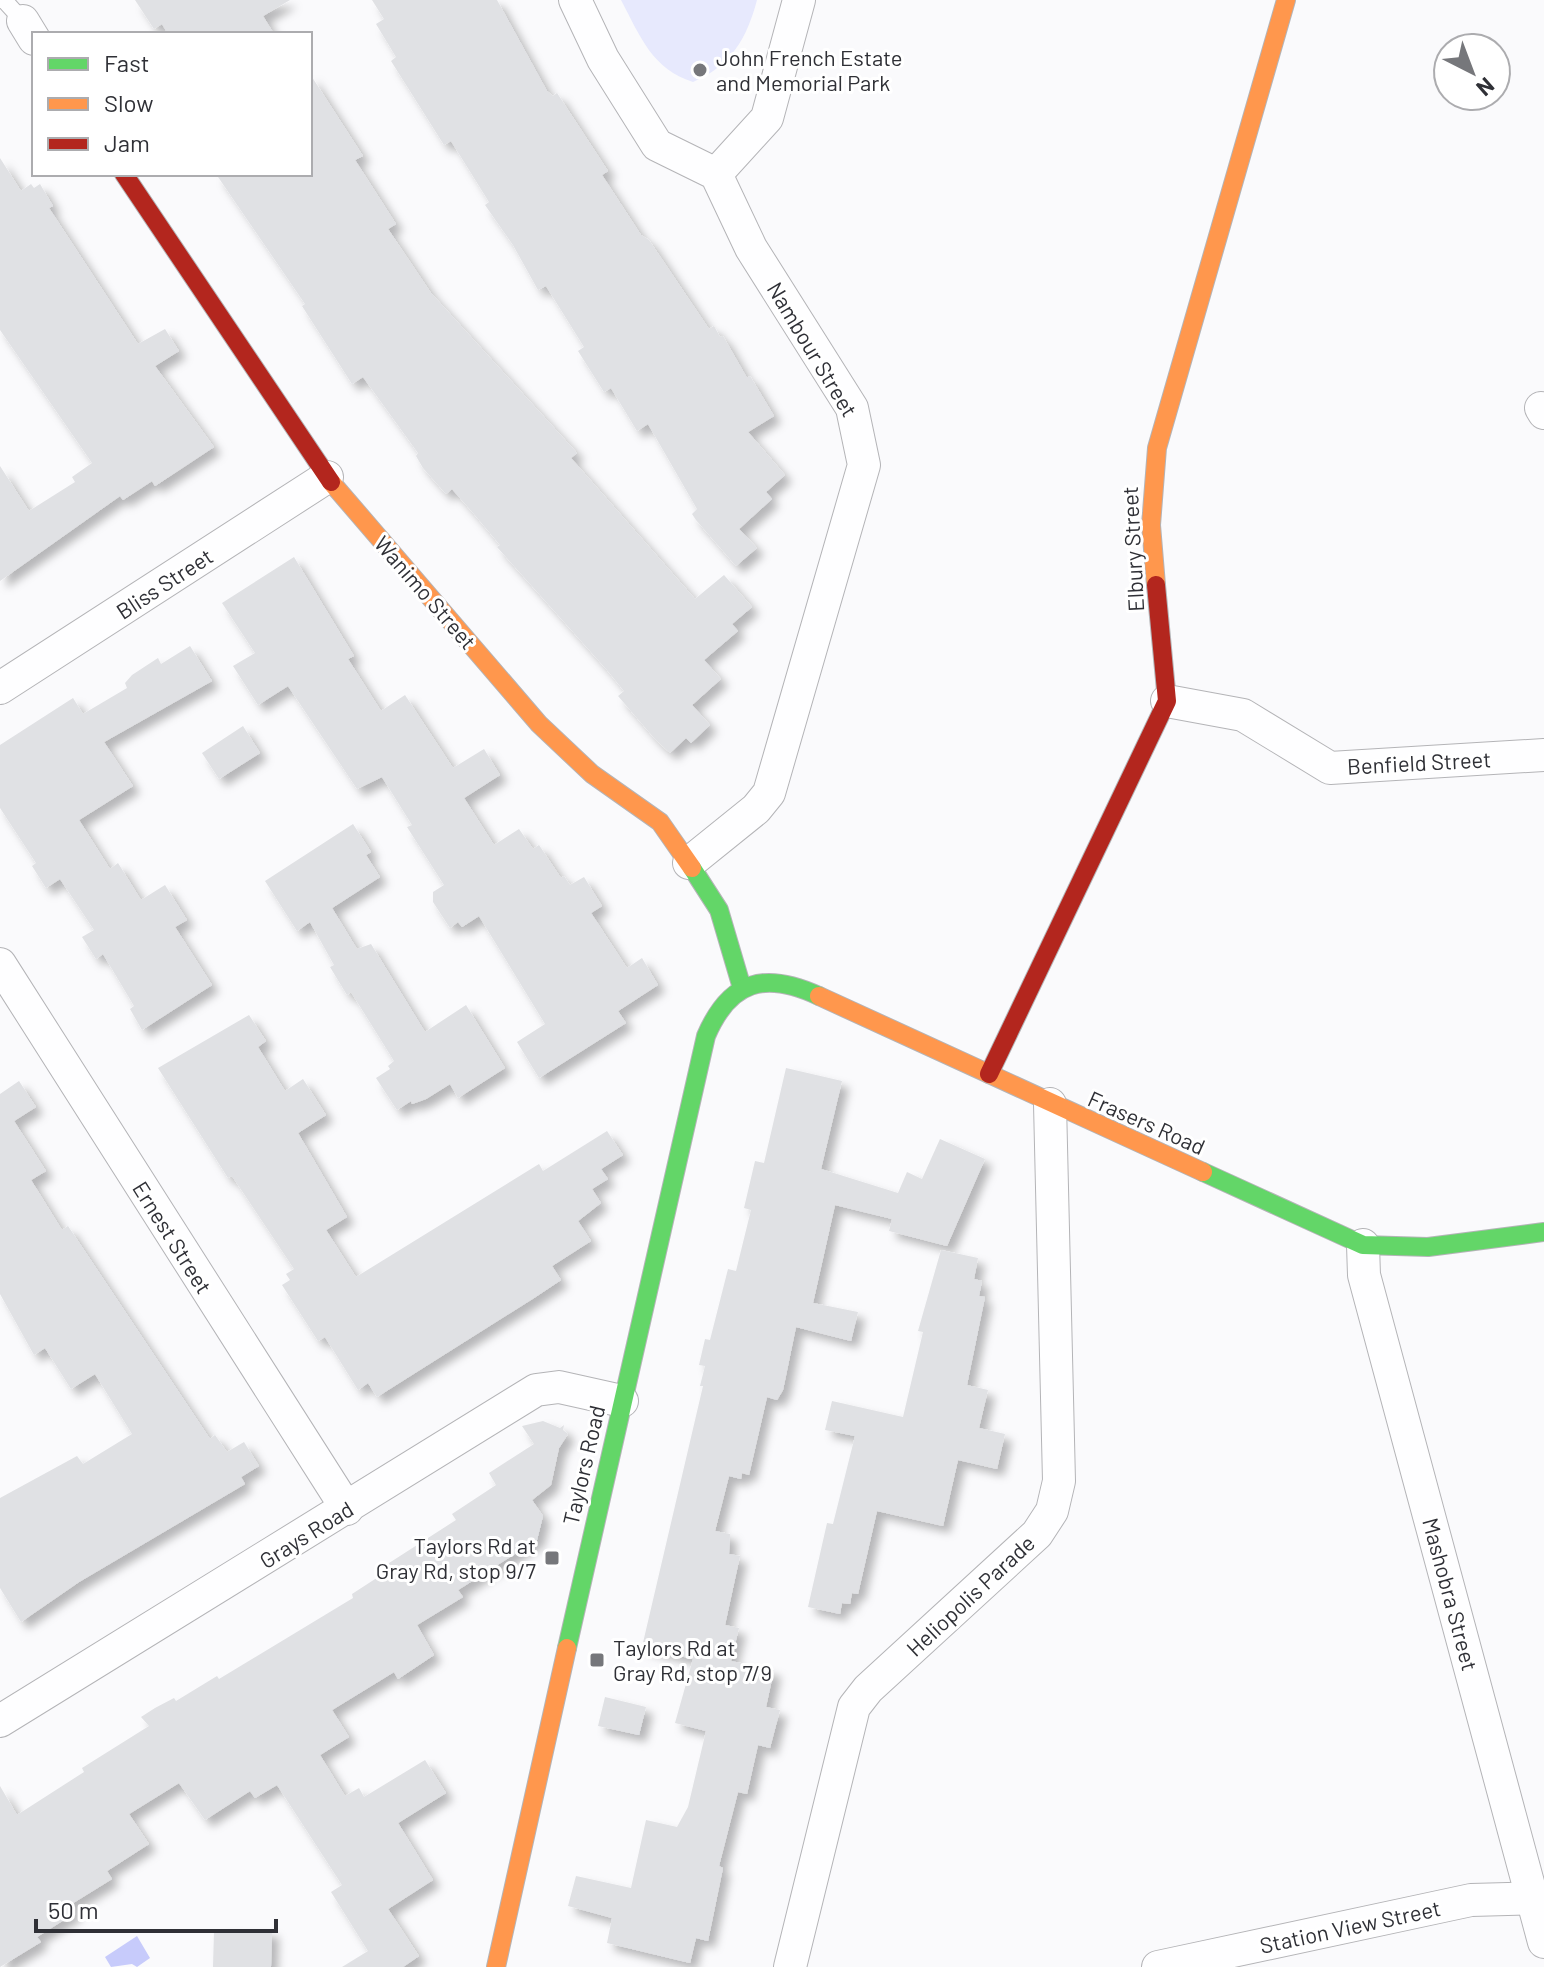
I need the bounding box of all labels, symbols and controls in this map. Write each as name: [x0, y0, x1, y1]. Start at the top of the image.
legend: [32, 32, 312, 176]
north arrow: [1432, 32, 1512, 112]
place label: John French Estate and Memorial Park: [716, 44, 903, 95]
text: Fast: [104, 48, 149, 77]
marker: John French Estate and Memorial Park: [691, 61, 709, 79]
text: N: [1472, 73, 1500, 102]
text: Slow: [104, 88, 153, 117]
text: Jam: [104, 128, 150, 157]
street label: Nambour Street: [763, 277, 863, 421]
street label: Elbury Street: [1116, 486, 1148, 612]
street label: Wanimo Street: [370, 530, 482, 654]
street label: Bliss Street: [111, 542, 217, 624]
street label: Benfield Street: [1346, 745, 1492, 779]
street label: Frasers Road: [1084, 1085, 1210, 1159]
street label: Ernest Street: [128, 1176, 218, 1298]
street label: Taylors Road: [557, 1403, 609, 1527]
street label: Grays Road: [254, 1495, 358, 1573]
street label: Mashobra Street: [1418, 1515, 1484, 1673]
street label: Heliopolis Parade: [901, 1529, 1039, 1661]
place label: Taylors Rd at Gray Rd, stop 9/7: [376, 1532, 536, 1583]
marker: Taylors Rd at Gray Rd, stop 9/7: [543, 1549, 561, 1567]
place label: Taylors Rd at Gray Rd, stop 7/9: [613, 1634, 772, 1685]
marker: Taylors Rd at Gray Rd, stop 7/9: [588, 1651, 606, 1669]
scale bar: [36, 1883, 276, 1933]
street label: Station View Street: [1257, 1894, 1443, 1958]
text: 50 m: [48, 1895, 99, 1924]

